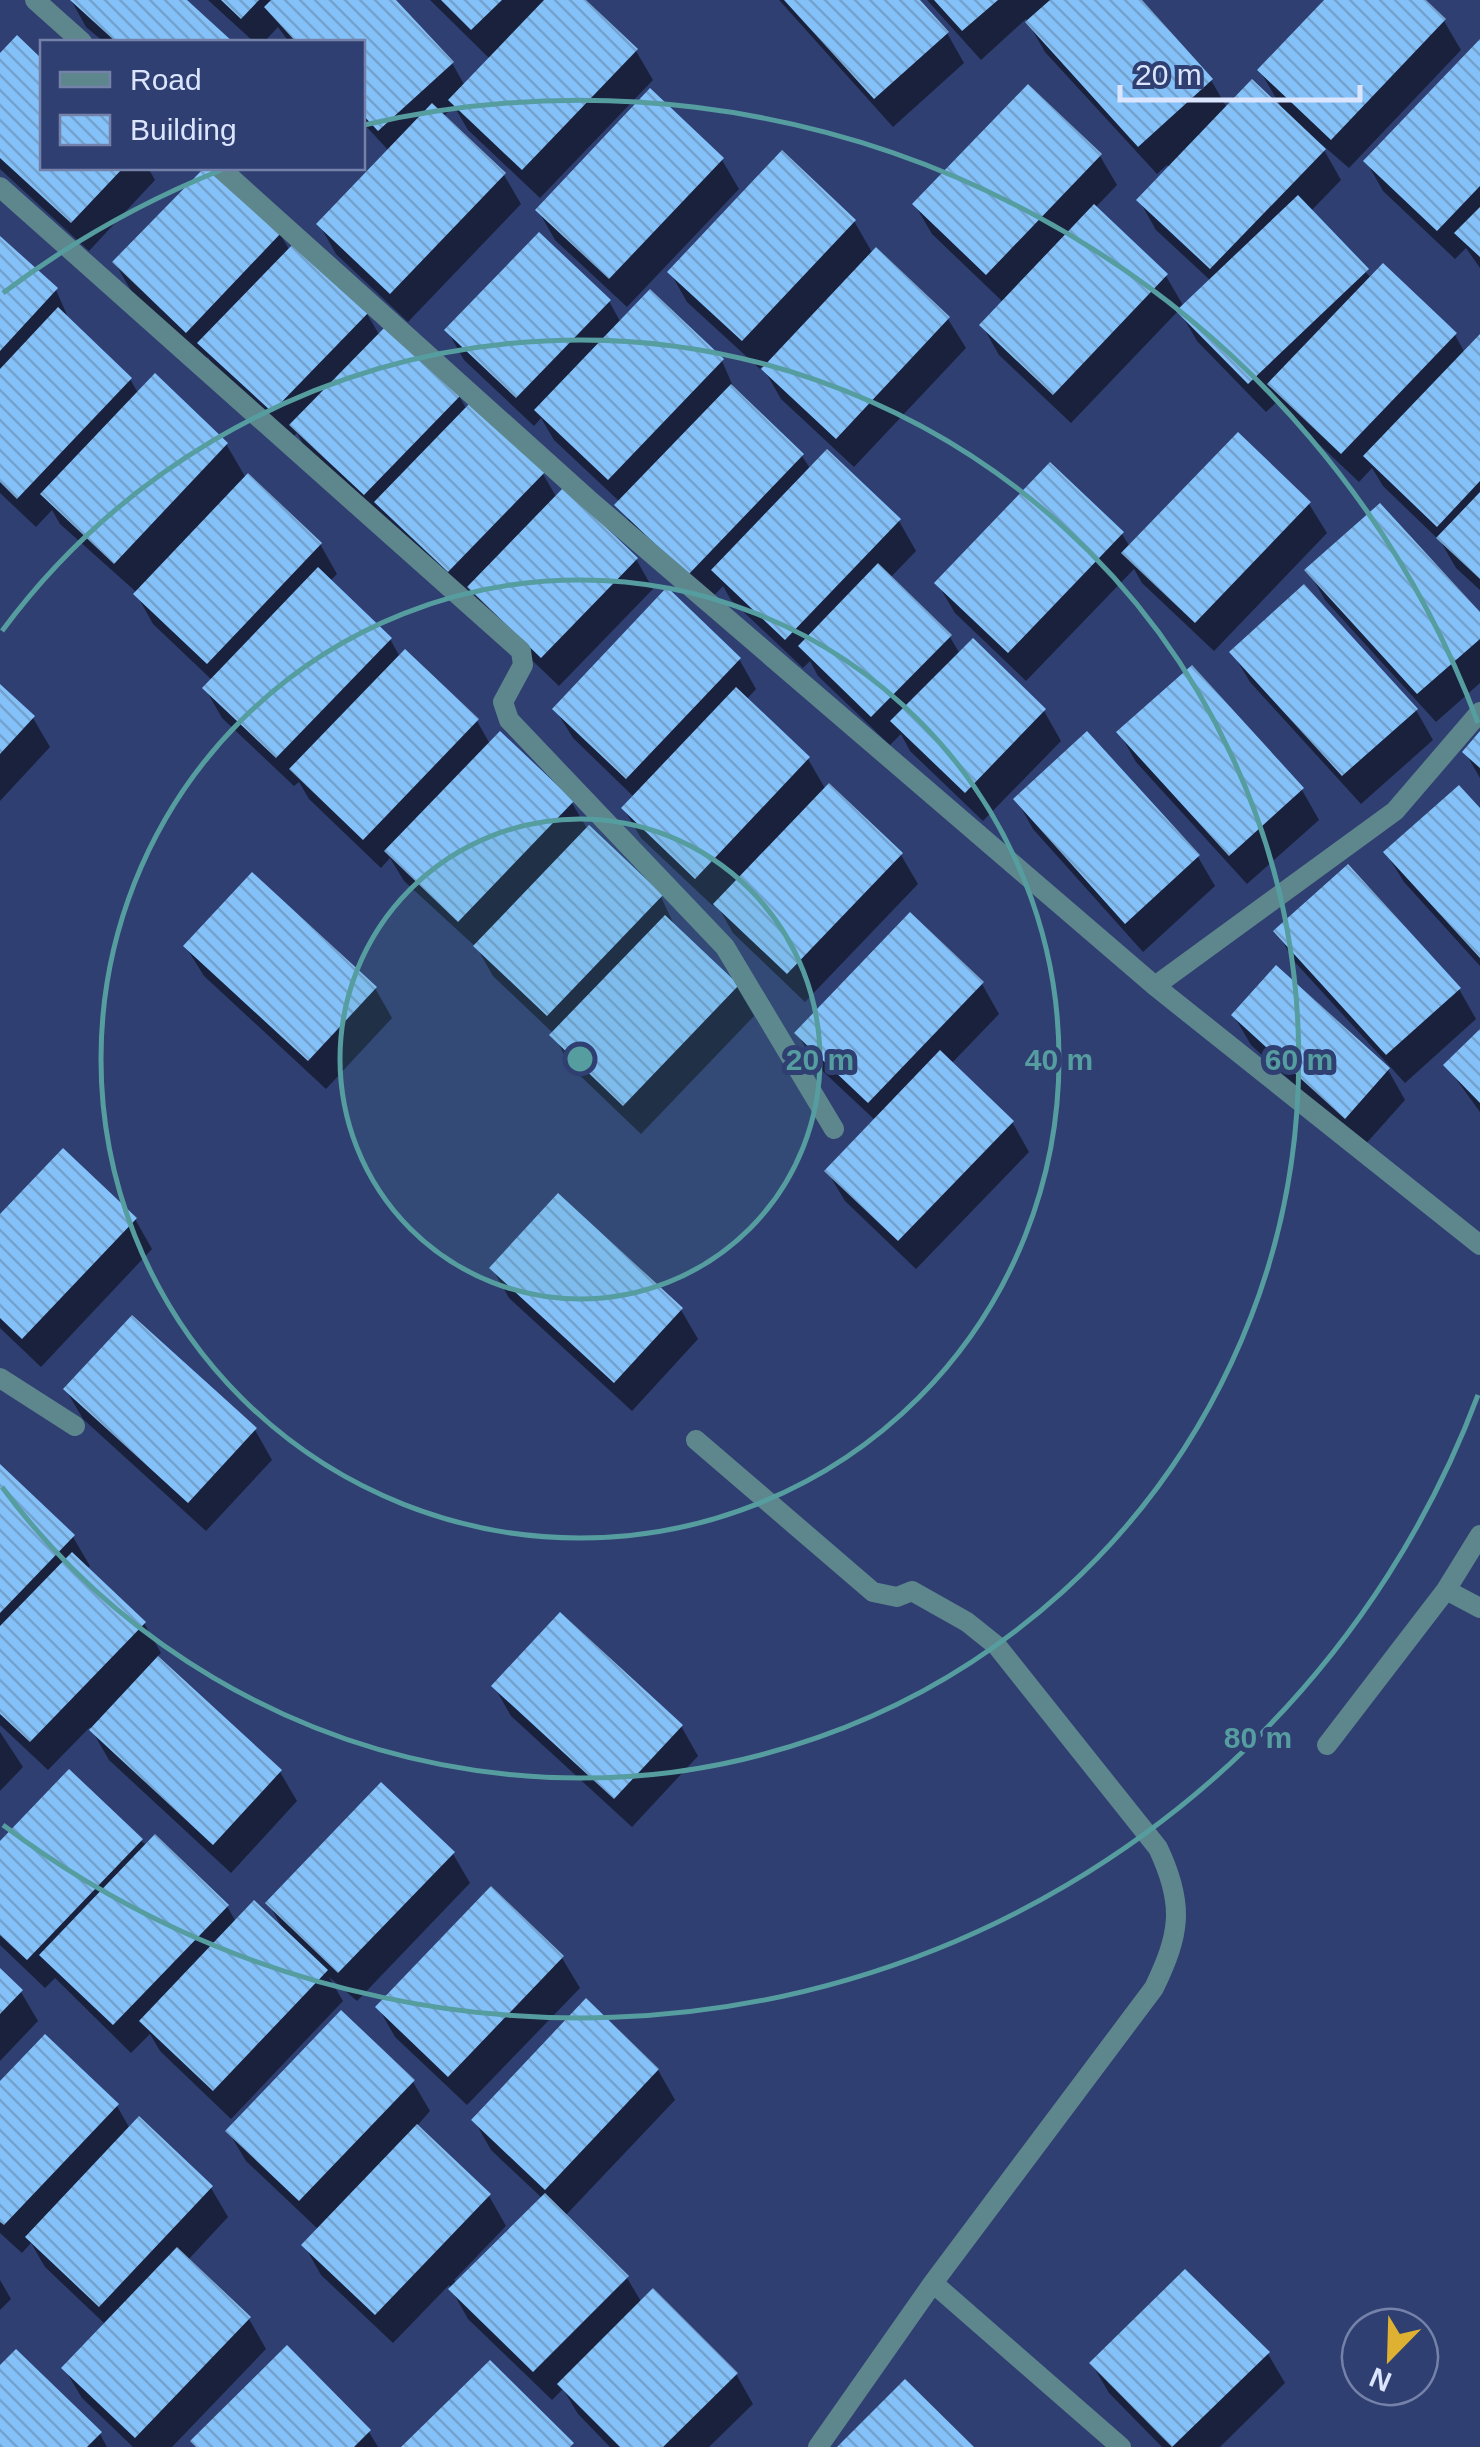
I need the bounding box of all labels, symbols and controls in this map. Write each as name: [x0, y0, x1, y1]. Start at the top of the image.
legend: [40, 40, 365, 170]
scale bar: [1120, 40, 1360, 102]
text: 20 m: [1135, 58, 1202, 91]
text: Road: [130, 63, 202, 96]
text: Building: [130, 113, 237, 146]
centre of rings: [562, 1041, 598, 1077]
text: 20 m: [786, 1043, 854, 1076]
text: 40 m: [1025, 1043, 1093, 1076]
text: 60 m: [1265, 1043, 1333, 1076]
text: 80 m: [1224, 1721, 1292, 1754]
north arrow: [1340, 2307, 1440, 2407]
text: N: [1365, 2361, 1396, 2398]

